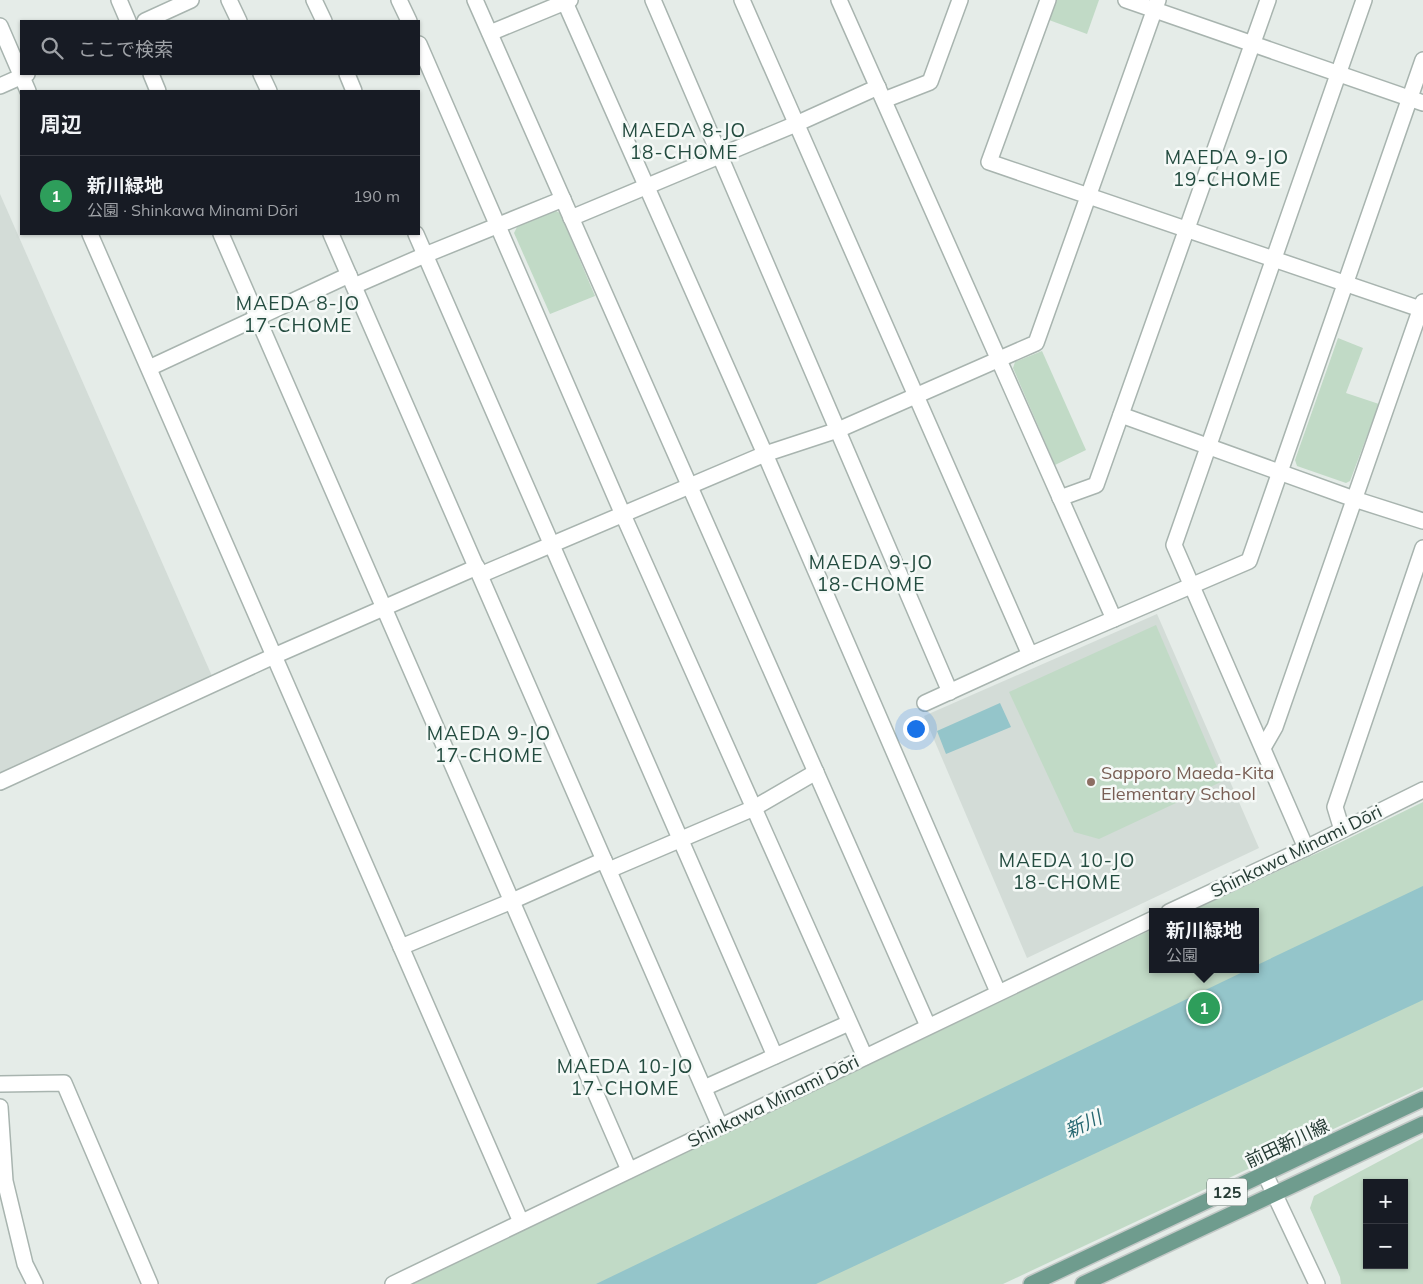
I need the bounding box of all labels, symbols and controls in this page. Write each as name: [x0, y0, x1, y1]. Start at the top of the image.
search box: [20, 20, 420, 75]
icon: search: [38, 34, 66, 62]
text: ここで検索: [78, 37, 173, 61]
text: 周辺: [40, 111, 82, 137]
district label: MAEDA 8-JO 18-CHOME: [622, 118, 746, 164]
district label: MAEDA 9-JO 19-CHOME: [1165, 145, 1289, 191]
text: 新川緑地: [87, 173, 163, 197]
text: 1: [51, 186, 61, 206]
text: 190 m: [353, 186, 400, 206]
text: 公園 · Shinkawa Minami Dōri: [87, 200, 298, 220]
district label: MAEDA 8-JO 17-CHOME: [236, 291, 360, 337]
district label: MAEDA 9-JO 18-CHOME: [809, 550, 933, 596]
your location: [903, 716, 929, 742]
district label: MAEDA 9-JO 17-CHOME: [427, 721, 551, 767]
place label: Sapporo Maeda-Kita Elementary School: [1101, 761, 1274, 805]
marker: Sapporo Maeda-Kita Elementary School: [1085, 776, 1097, 788]
street label: Shinkawa Minami Dōri: [1207, 799, 1385, 903]
district label: MAEDA 10-JO 18-CHOME: [999, 848, 1135, 894]
popup: [1149, 908, 1259, 973]
text: 新川緑地: [1166, 918, 1242, 942]
text: 公園: [1166, 945, 1198, 965]
pin: 1: [1188, 989, 1220, 1027]
street label: Shinkawa Minami Dōri: [684, 1049, 862, 1153]
district label: MAEDA 10-JO 17-CHOME: [557, 1054, 693, 1100]
water label: 新川: [1061, 1104, 1107, 1143]
street label: 前田新川線: [1241, 1114, 1333, 1172]
road number: 125: [1207, 1178, 1247, 1206]
map controls: [1363, 1179, 1408, 1269]
button: +: [1363, 1179, 1408, 1224]
button: −: [1363, 1224, 1408, 1269]

